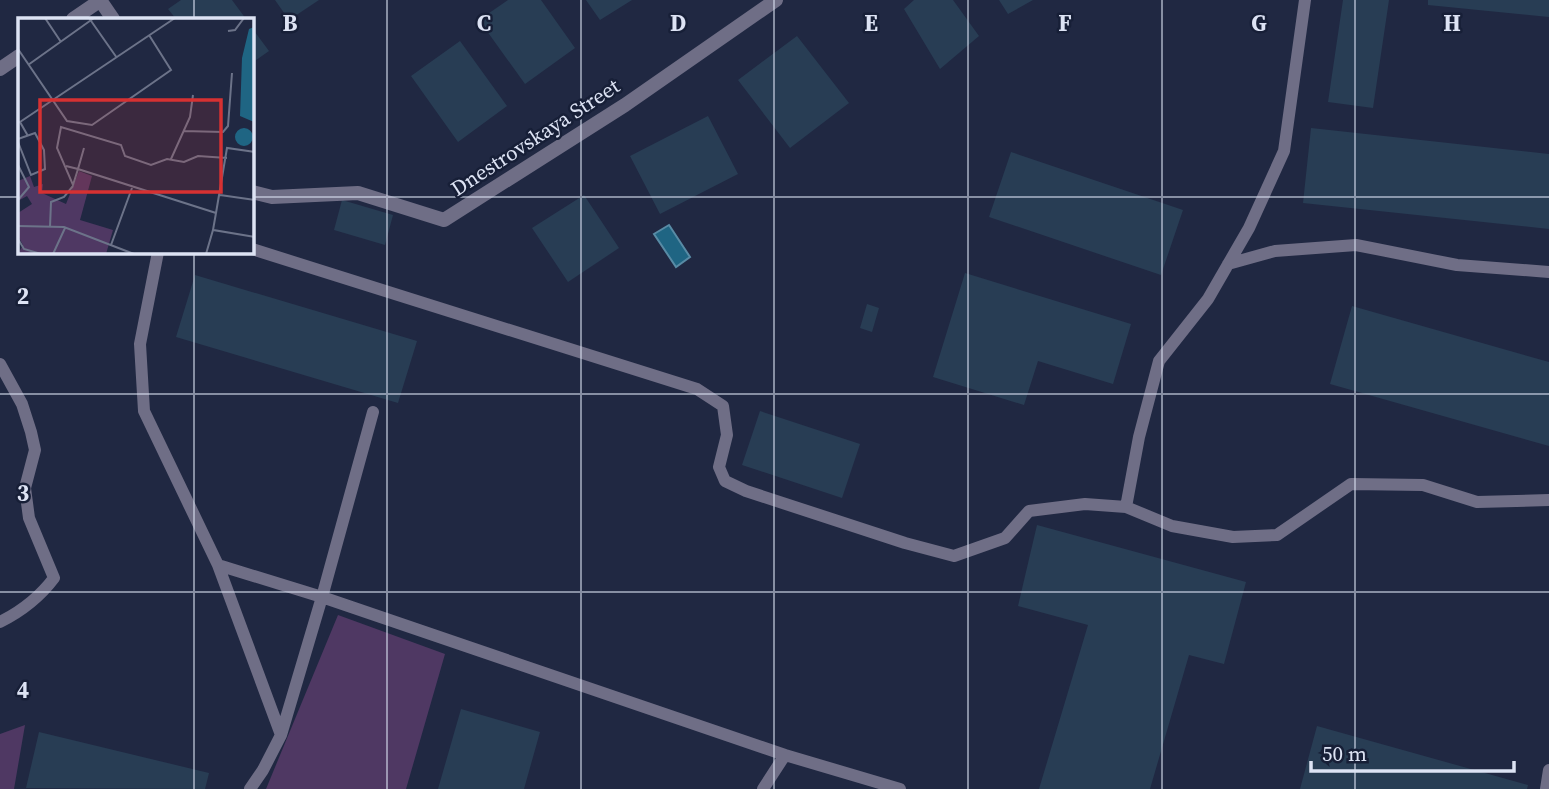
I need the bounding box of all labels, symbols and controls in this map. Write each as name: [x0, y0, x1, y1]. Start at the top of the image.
text: B: [283, 7, 298, 39]
text: C: [477, 7, 491, 39]
text: D: [670, 7, 686, 39]
text: E: [864, 7, 878, 39]
text: F: [1058, 7, 1072, 39]
text: G: [1251, 7, 1267, 39]
text: H: [1443, 7, 1461, 39]
inset map: [18, 18, 254, 254]
street label: Dnestrovskaya Street: [445, 71, 625, 203]
text: 2: [17, 280, 29, 312]
text: 3: [17, 477, 29, 509]
text: 4: [17, 674, 29, 706]
scale bar: [1311, 730, 1514, 774]
text: 50 m: [1322, 739, 1367, 768]

